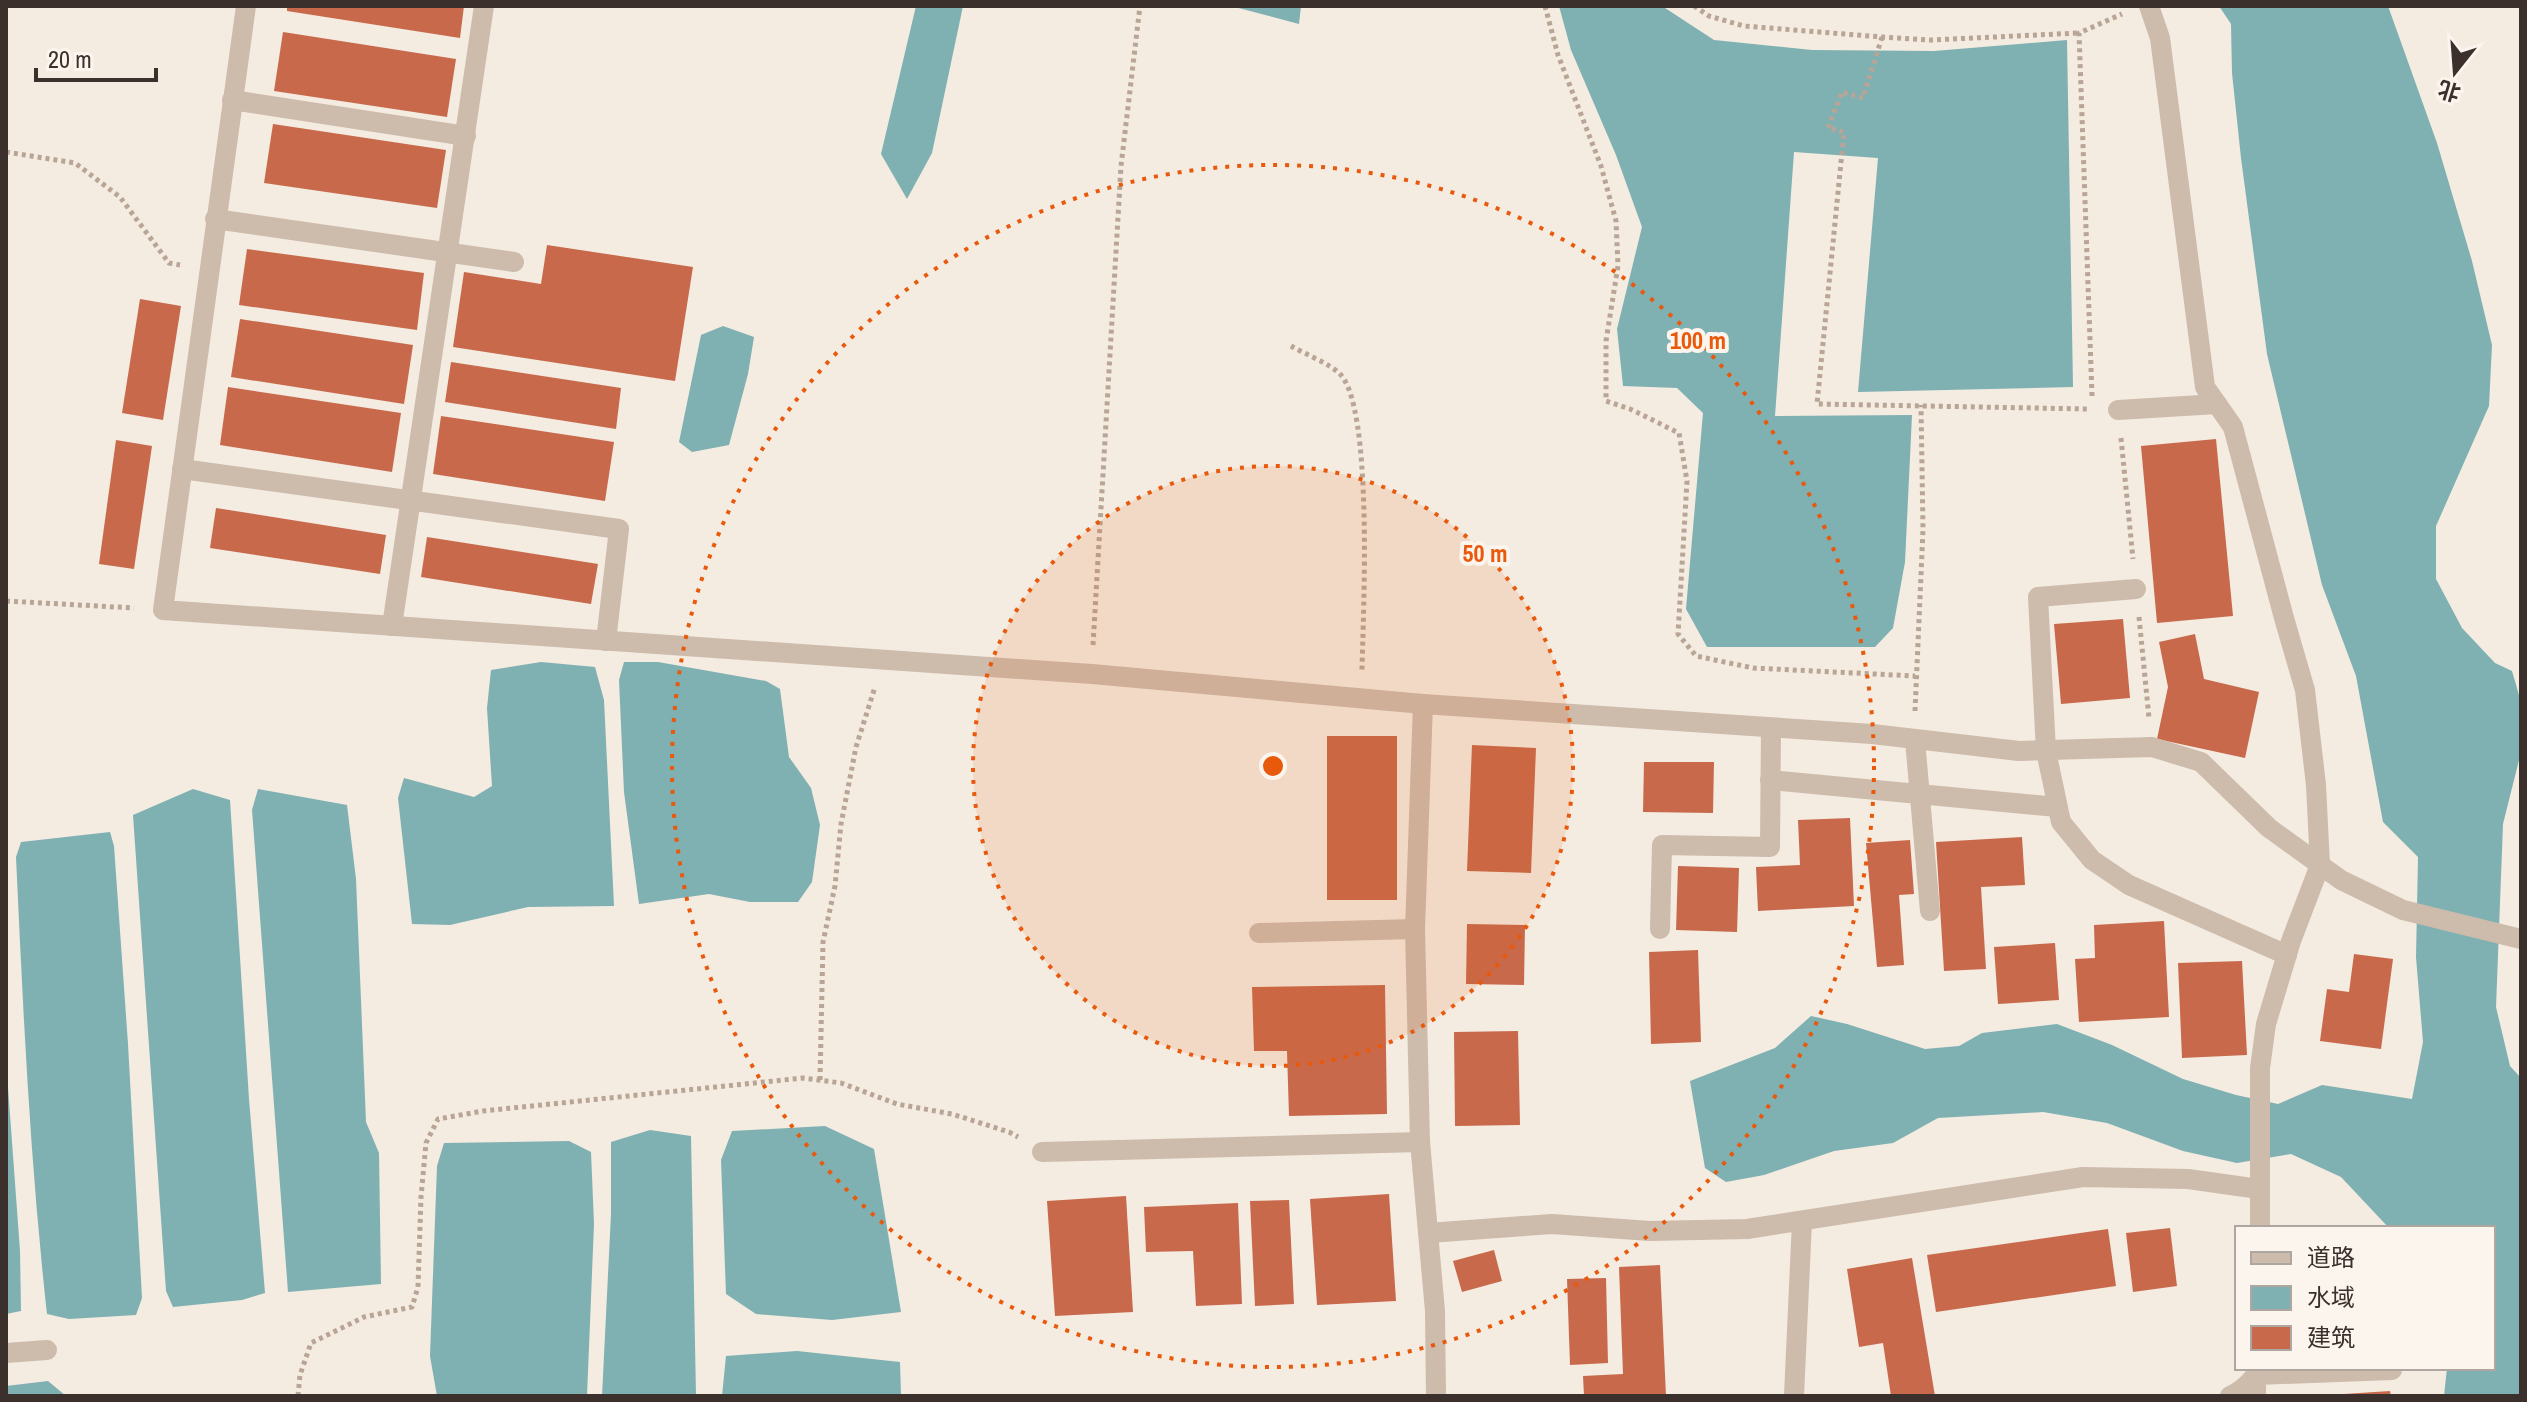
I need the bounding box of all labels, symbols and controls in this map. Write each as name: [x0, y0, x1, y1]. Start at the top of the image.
scale bar: [36, 32, 156, 82]
north arrow: [2415, 32, 2495, 112]
text: 20 m: [48, 43, 92, 75]
text: 北: [2434, 74, 2464, 109]
text: 100 m: [1670, 324, 1726, 356]
text: 50 m: [1463, 537, 1507, 569]
centre of rings: [1259, 752, 1287, 780]
legend: [2235, 1226, 2495, 1370]
text: 道路: [2307, 1241, 2355, 1273]
text: 水域: [2307, 1281, 2355, 1313]
text: 建筑: [2307, 1321, 2355, 1353]

